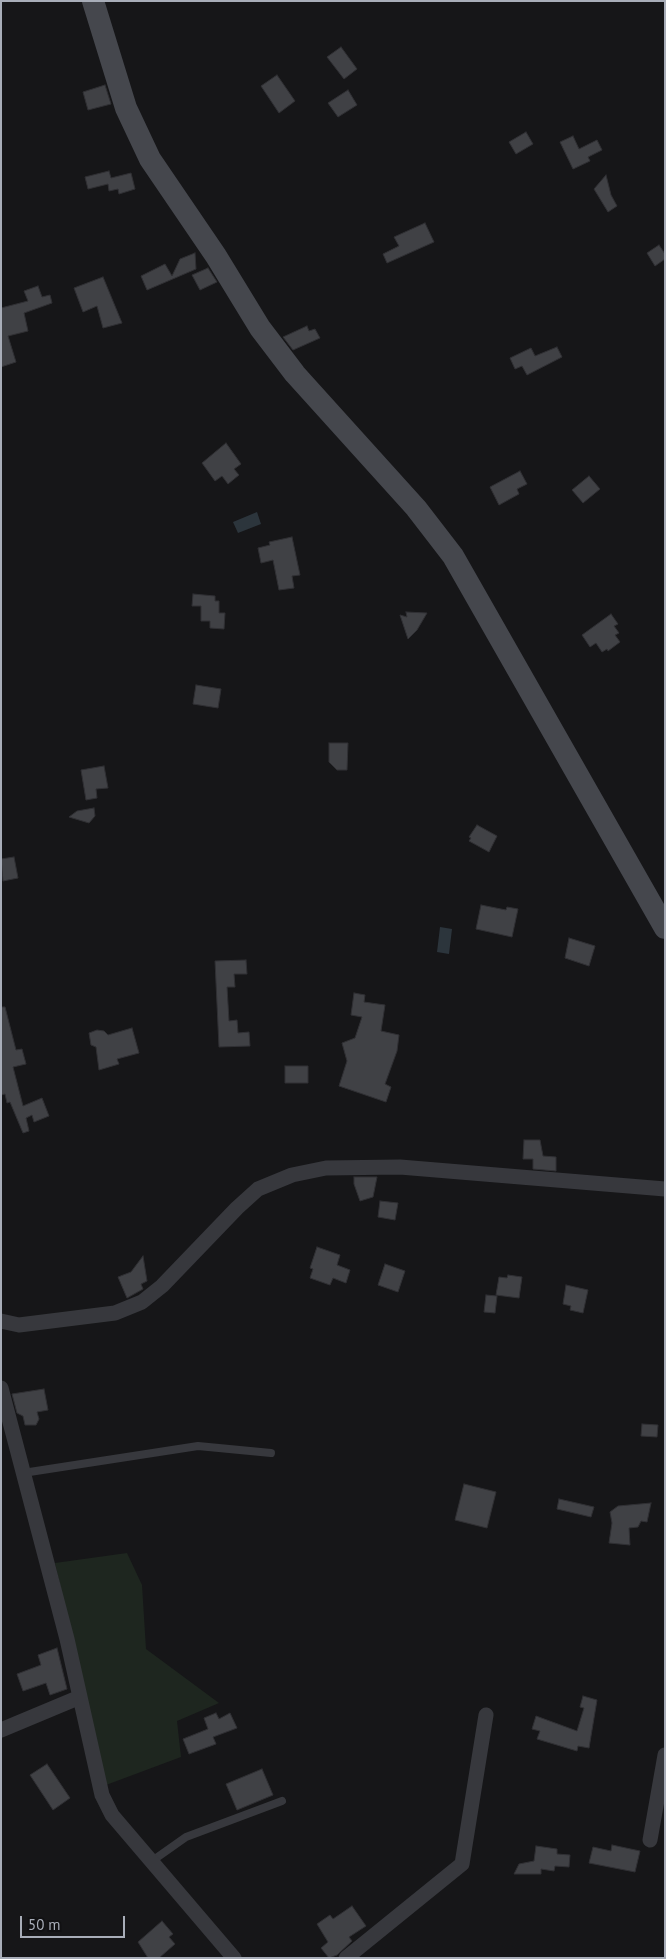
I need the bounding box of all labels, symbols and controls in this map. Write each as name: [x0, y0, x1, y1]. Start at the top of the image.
scale bar: [22, 1906, 128, 1938]
text: 50 m: [28, 1915, 61, 1934]

